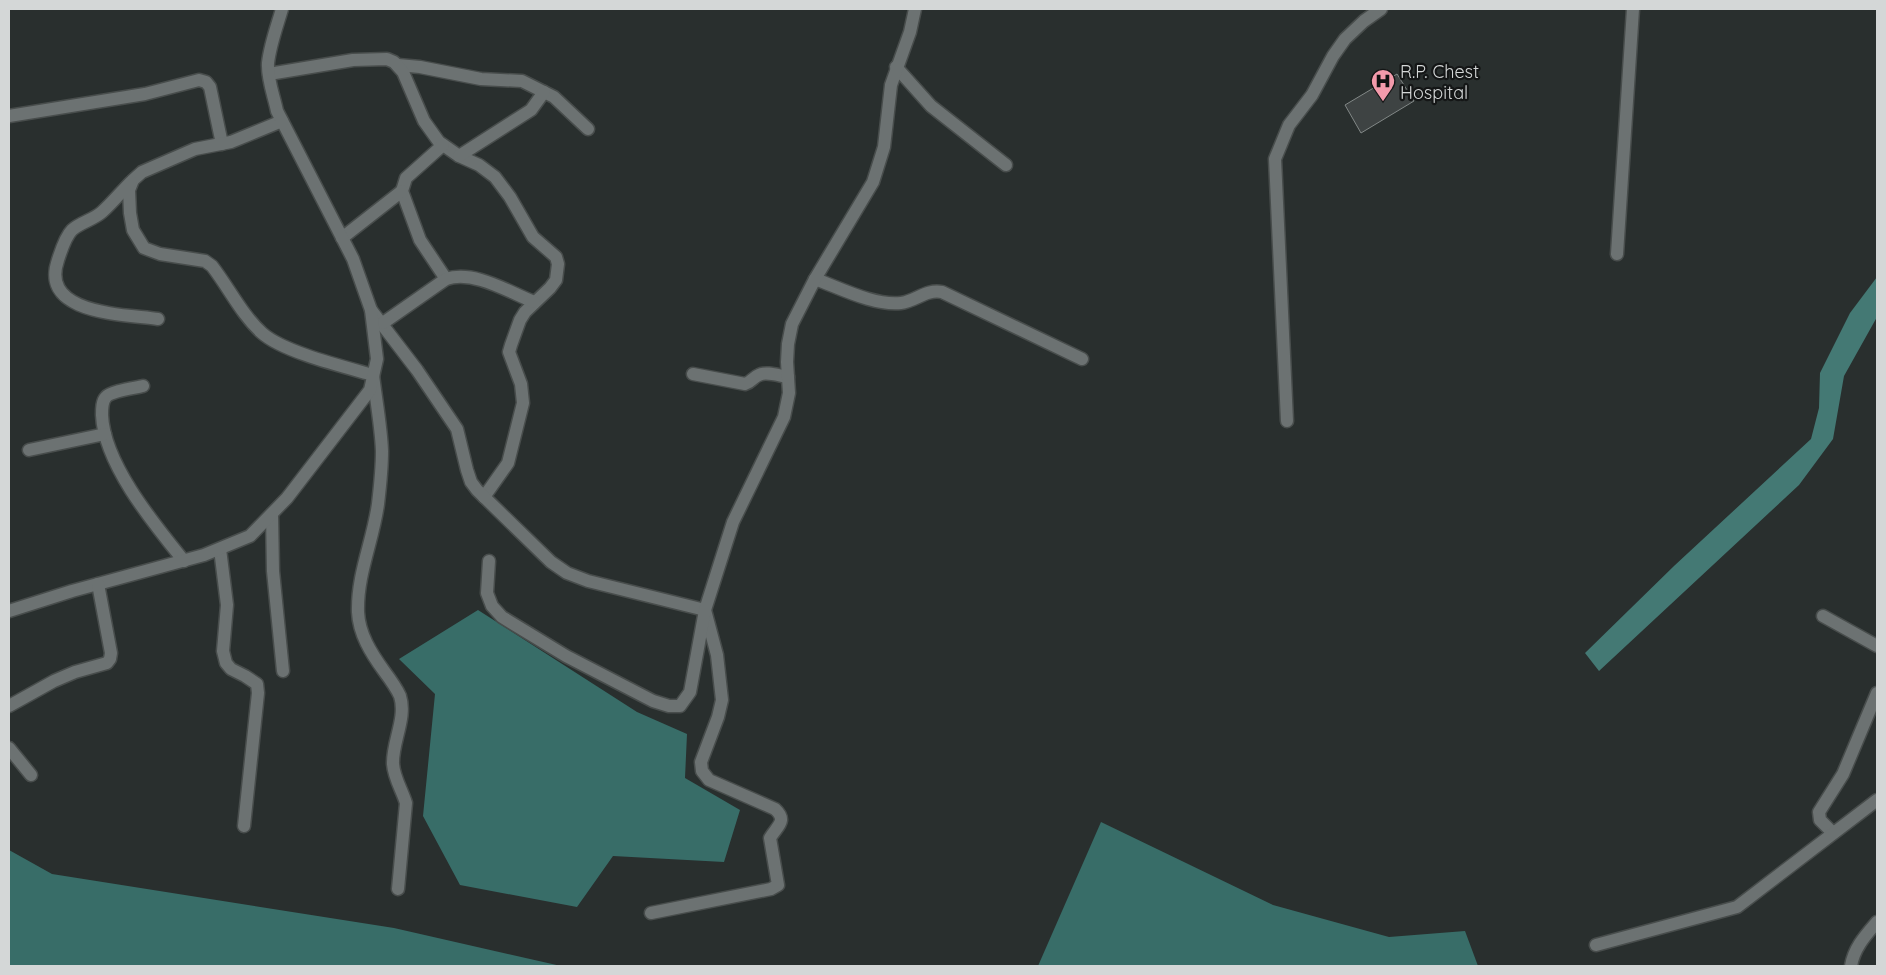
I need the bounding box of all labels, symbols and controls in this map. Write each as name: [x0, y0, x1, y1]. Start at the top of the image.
place label: R.P. Chest Hospital: [1400, 60, 1479, 104]
hospital icon: R.P. Chest Hospital: [1370, 68, 1396, 102]

